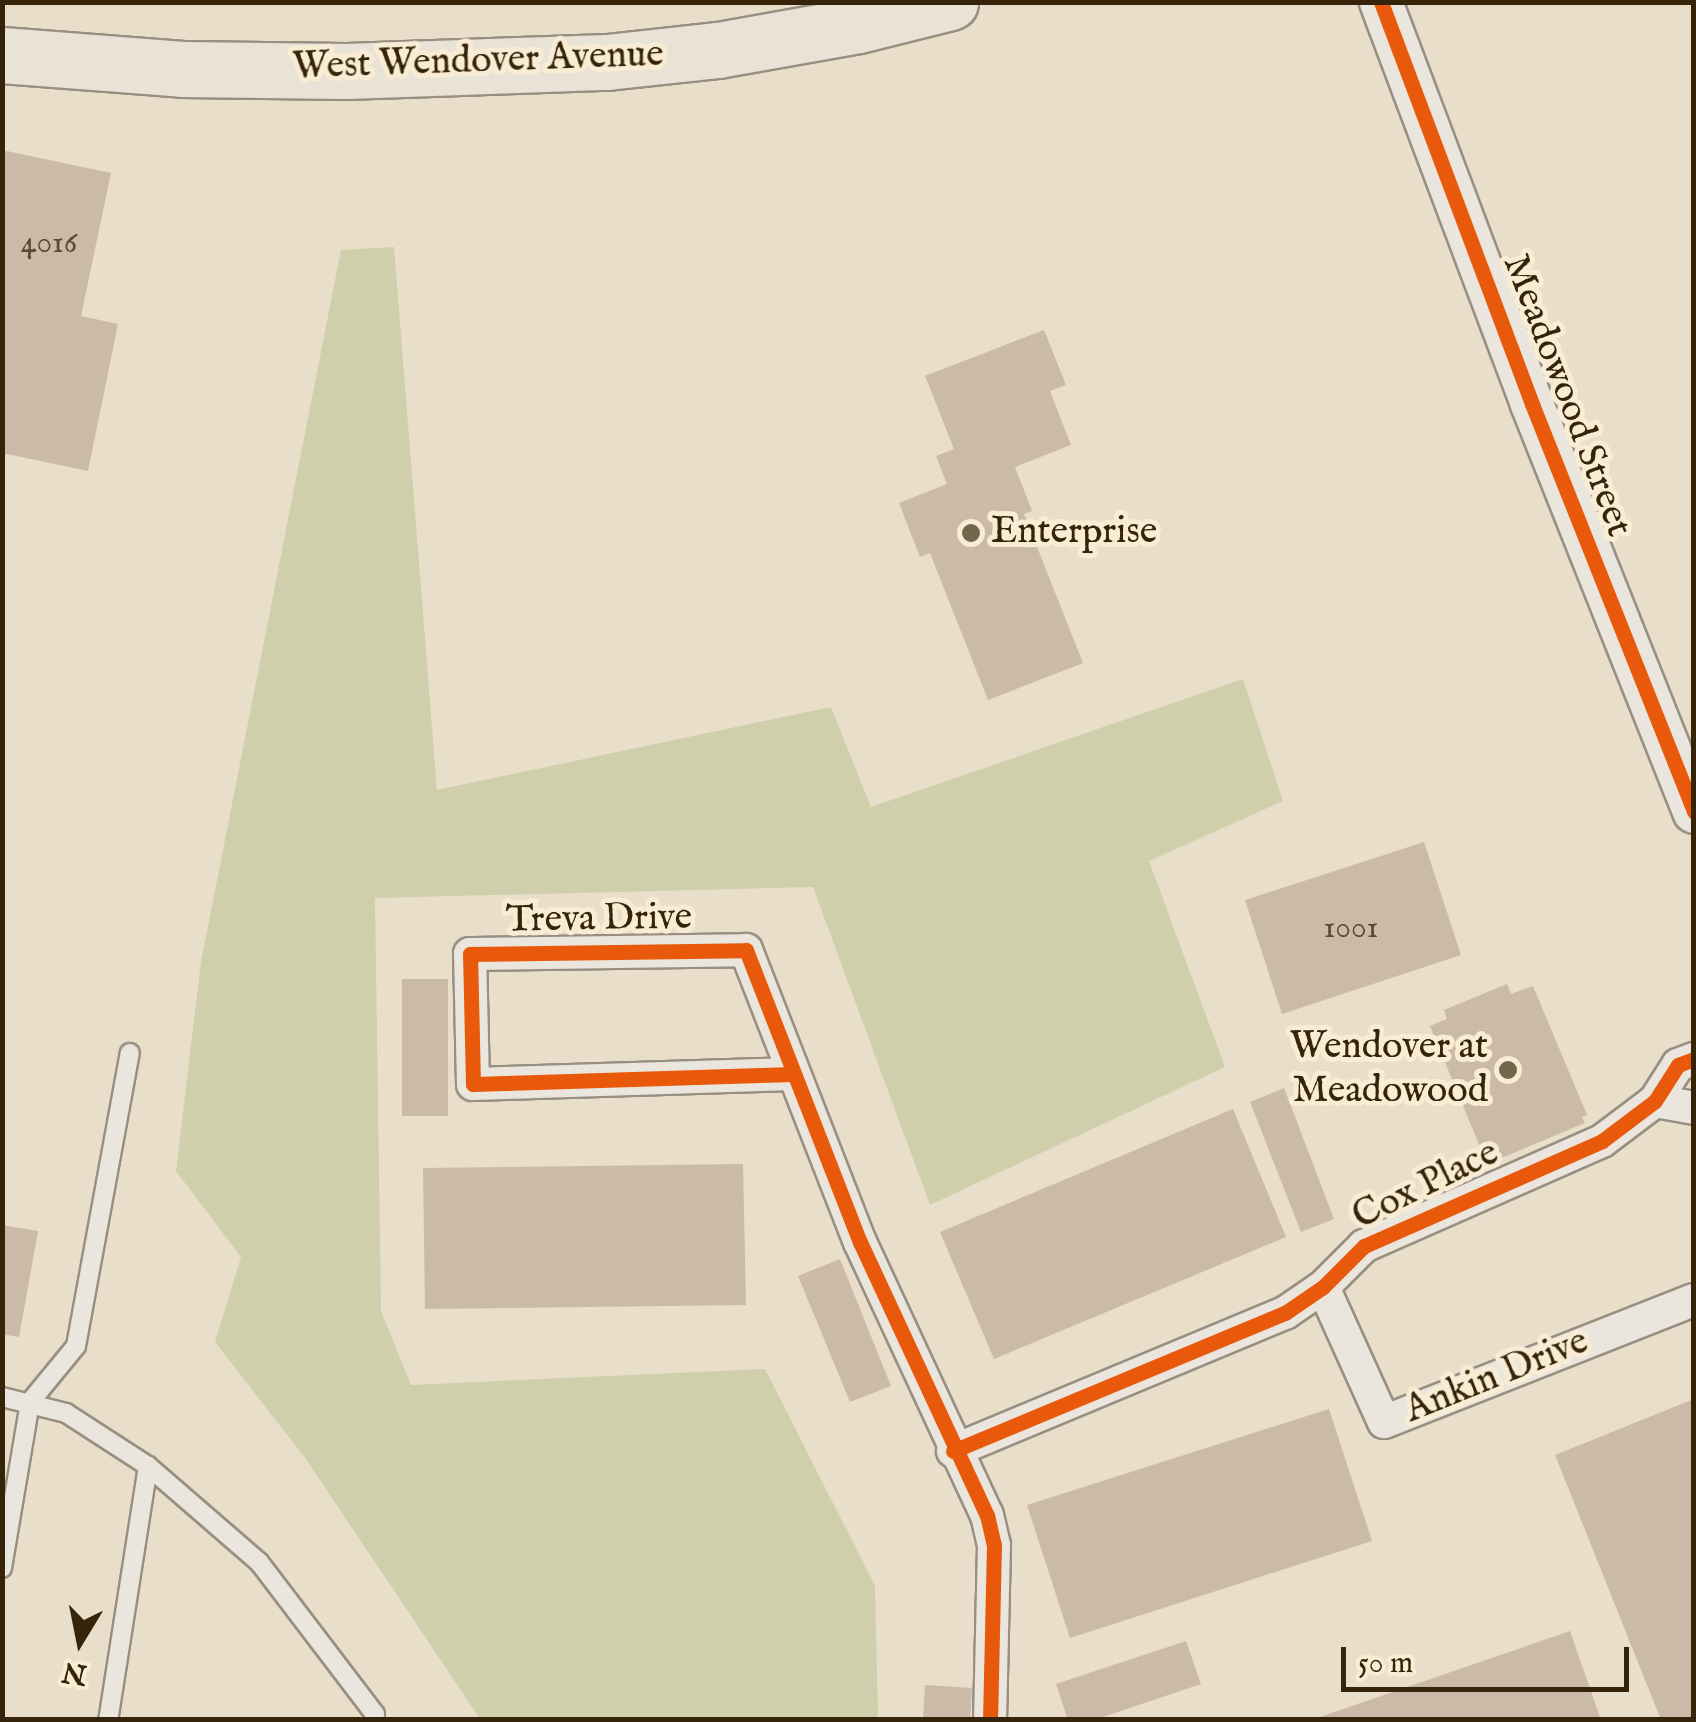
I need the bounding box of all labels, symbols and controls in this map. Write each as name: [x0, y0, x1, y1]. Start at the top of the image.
street label: West Wendover Avenue: [292, 33, 664, 91]
house number: 4016: [21, 225, 77, 263]
street label: Meadowood Street: [1491, 249, 1641, 543]
place label: Enterprise: [991, 510, 1157, 556]
marker: Enterprise: [960, 522, 982, 544]
street label: Treva Drive: [506, 896, 692, 944]
house number: 1001: [1324, 910, 1378, 948]
place label: Wendover at Meadowood: [1290, 1025, 1488, 1114]
marker: Wendover at Meadowood: [1497, 1059, 1519, 1081]
street label: Cox Place: [1346, 1131, 1506, 1241]
street label: Ankin Drive: [1399, 1320, 1595, 1434]
north arrow: [30, 1592, 130, 1692]
scale bar: [1346, 1627, 1634, 1689]
text: 50 m: [1358, 1645, 1413, 1683]
text: N: [60, 1653, 90, 1691]

